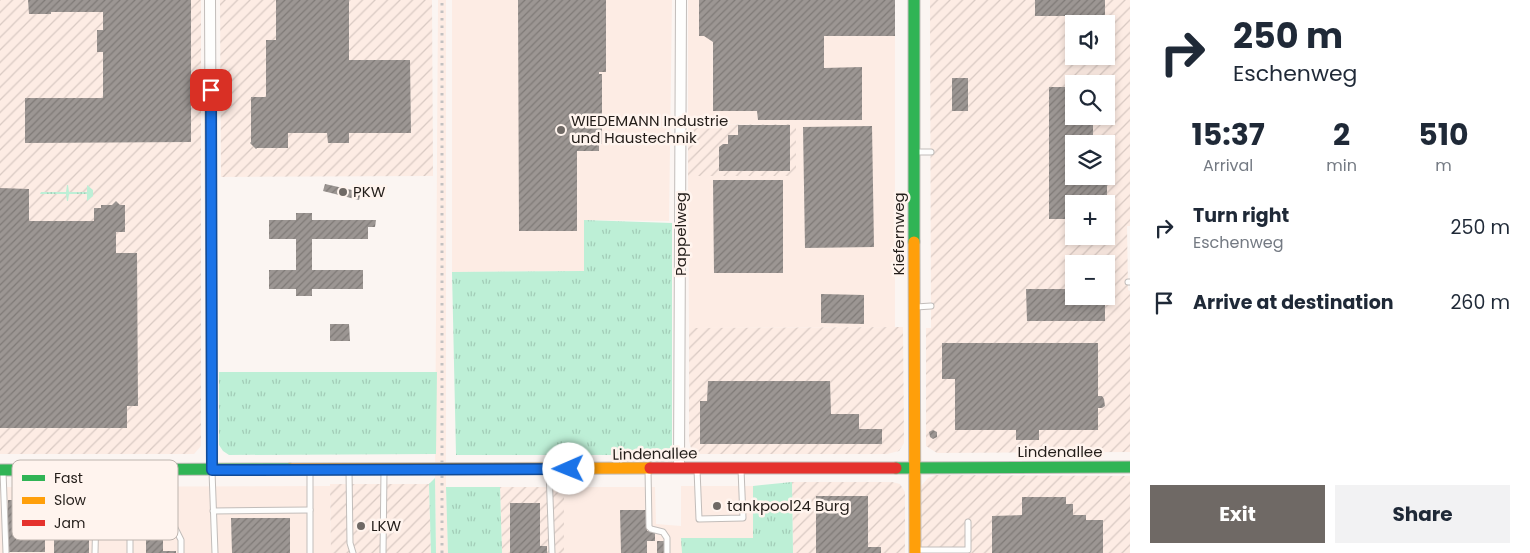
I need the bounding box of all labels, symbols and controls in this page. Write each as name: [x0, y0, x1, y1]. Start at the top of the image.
text: 250 m: [1233, 11, 1343, 60]
map controls: [1065, 15, 1115, 305]
button: sound: [1065, 15, 1115, 65]
icon: right: [1150, 20, 1215, 85]
text: Eschenweg: [1233, 58, 1357, 89]
pin: [190, 69, 232, 111]
button: search: [1065, 75, 1115, 125]
icon: arrive: [197, 76, 225, 104]
place label: WIEDEMANN Industrie und Haustechnik: [571, 110, 728, 148]
text: 15:37: [1191, 113, 1265, 156]
text: 2: [1333, 113, 1350, 156]
text: 510: [1418, 113, 1469, 156]
marker: WIEDEMANN Industrie und Haustechnik: [555, 124, 567, 136]
button: layers: [1065, 135, 1115, 185]
text: Arrival: [1203, 154, 1253, 177]
text: min: [1326, 154, 1357, 177]
text: m: [1435, 154, 1452, 177]
place label: PKW: [353, 181, 386, 202]
marker: PKW: [337, 186, 349, 198]
street label: Pappelweg: [670, 192, 691, 276]
street label: Kiefernweg: [888, 192, 909, 276]
button: +: [1065, 195, 1115, 245]
text: Turn right: [1193, 202, 1289, 229]
icon: right: [1150, 214, 1178, 242]
text: 250 m: [1451, 214, 1510, 241]
text: Eschenweg: [1193, 231, 1284, 254]
button: −: [1065, 255, 1115, 305]
icon: arrive: [1150, 289, 1178, 317]
text: Arrive at destination: [1193, 289, 1394, 316]
text: 260 m: [1450, 289, 1510, 316]
street label: Lindenallee: [1018, 441, 1102, 462]
position arrow: [542, 442, 594, 494]
street label: Lindenallee: [612, 442, 698, 465]
legend: [12, 460, 178, 540]
text: Fast: [54, 468, 83, 488]
button: Exit: [1150, 485, 1325, 543]
button: Share: [1335, 485, 1510, 543]
text: Slow: [54, 490, 87, 510]
place label: tankpool24 Burg: [727, 495, 850, 516]
marker: tankpool24 Burg: [711, 500, 723, 512]
text: Jam: [54, 513, 85, 533]
place label: LKW: [371, 515, 401, 536]
marker: LKW: [355, 520, 367, 532]

